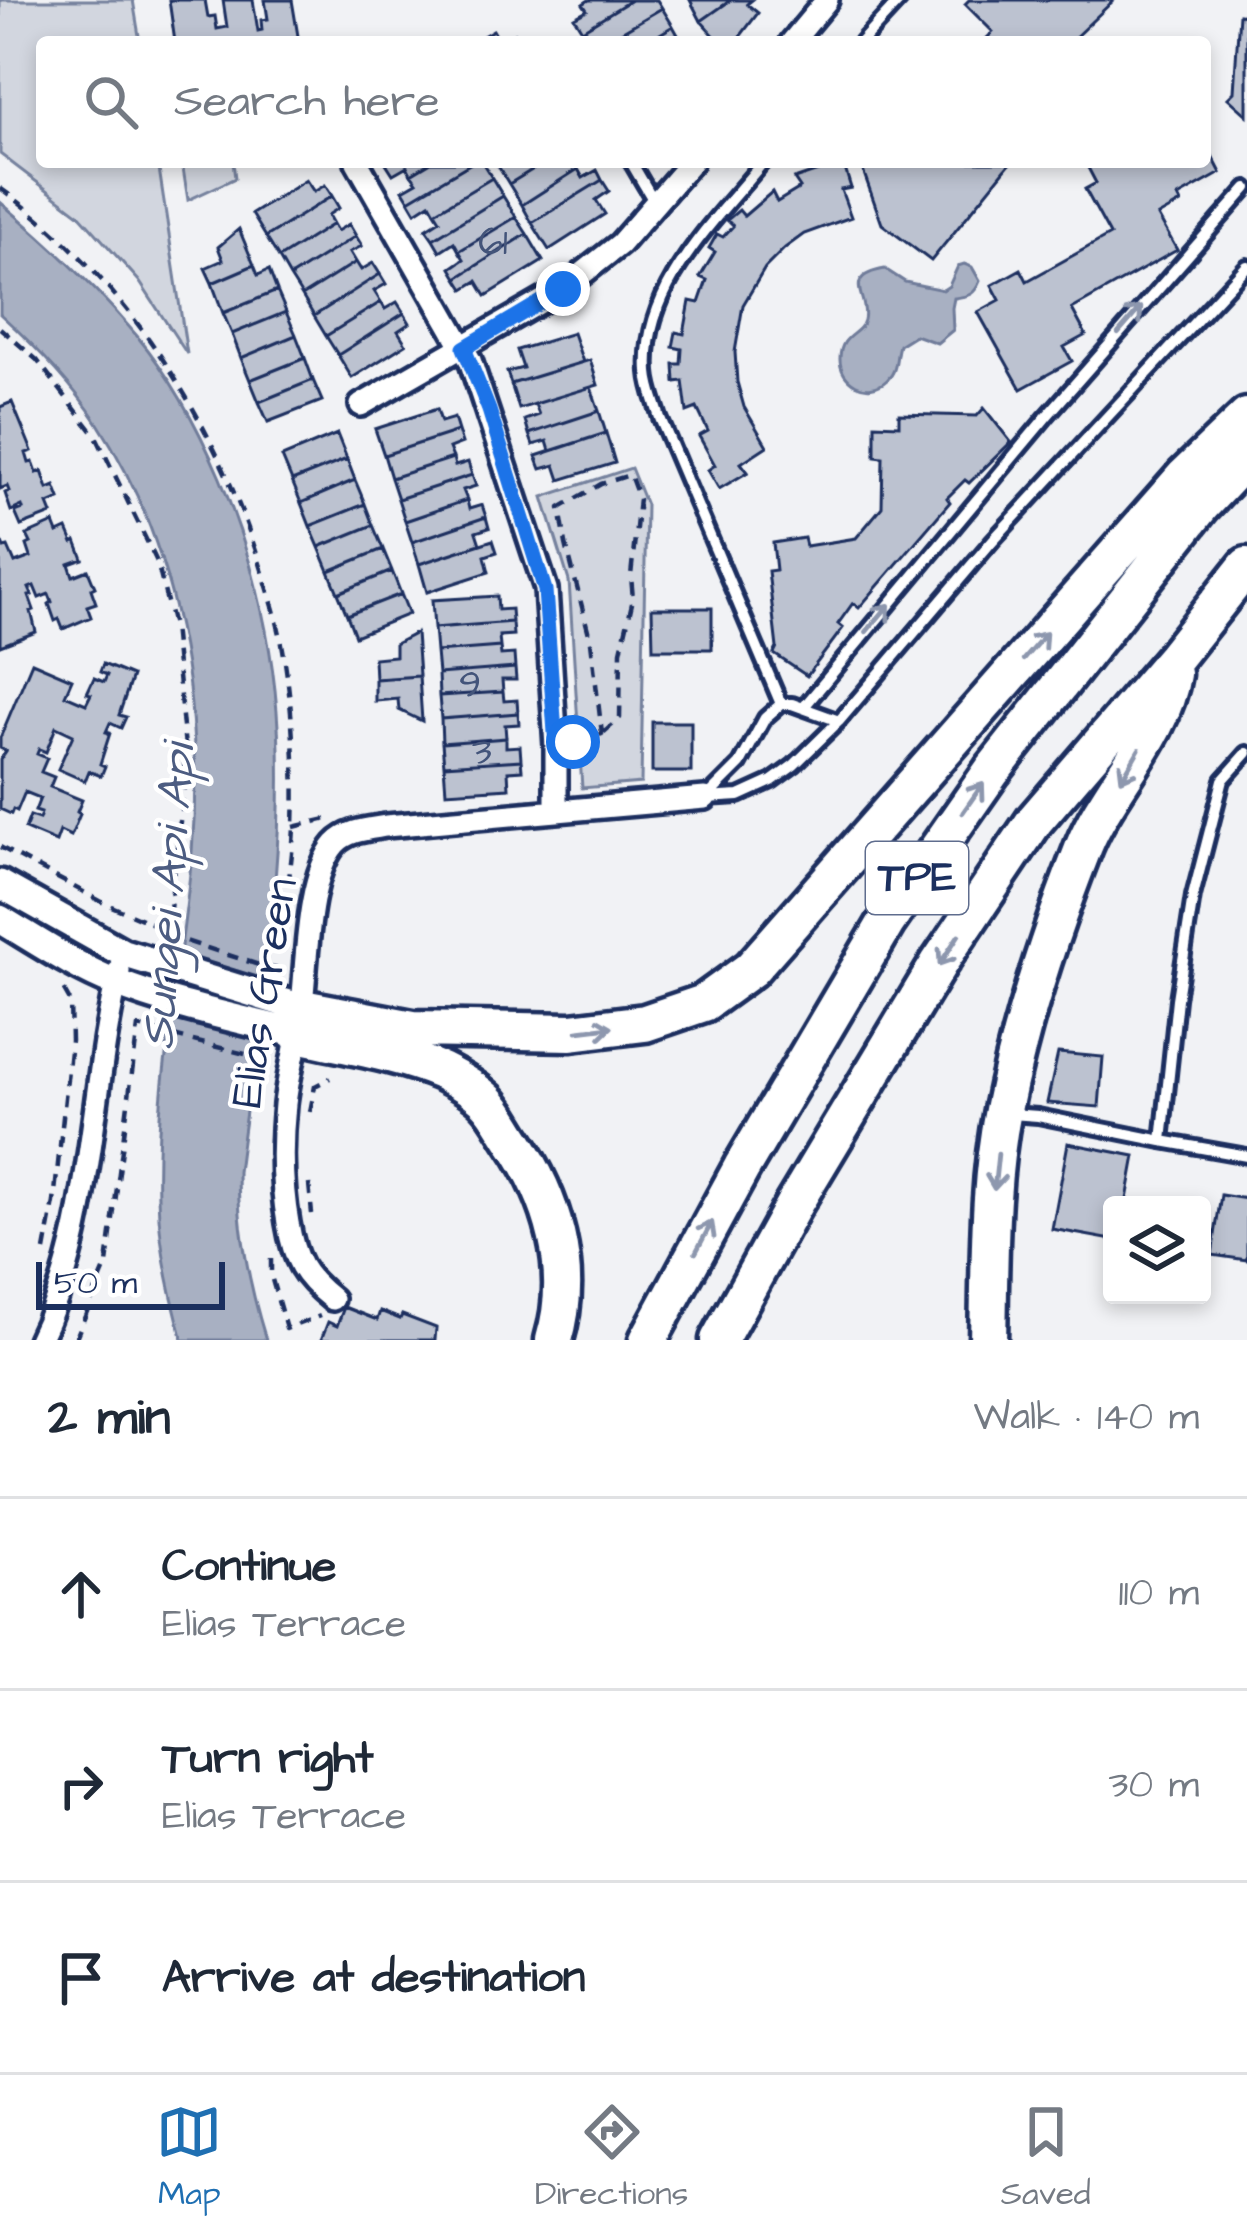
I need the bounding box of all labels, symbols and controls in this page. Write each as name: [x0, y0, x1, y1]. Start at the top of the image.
search box: [36, 36, 1211, 168]
icon: search: [78, 69, 144, 135]
text: Search here: [174, 71, 440, 133]
house number: 61: [478, 216, 508, 270]
route end: [536, 262, 590, 316]
one-way arrow: [1116, 306, 1143, 336]
one-way arrow: [864, 603, 891, 634]
one-way arrow: [1021, 632, 1048, 662]
house number: 9: [459, 659, 481, 713]
route start: [546, 715, 600, 769]
house number: 3: [472, 726, 492, 780]
water label: Sungei Api Api: [125, 737, 215, 1052]
one-way arrow: [1117, 747, 1141, 782]
one-way arrow: [960, 781, 985, 815]
road number: TPE: [866, 842, 968, 914]
street label: Elias Green: [216, 874, 314, 1112]
one-way arrow: [936, 932, 961, 966]
one-way arrow: [575, 1018, 614, 1040]
one-way arrow: [984, 1152, 1007, 1191]
map controls: [1103, 1196, 1211, 1304]
button: layers: [1103, 1196, 1211, 1304]
one-way arrow: [693, 1221, 716, 1256]
scale bar: [36, 1256, 225, 1309]
text: 50 m: [54, 1260, 137, 1306]
text: 2 min: [48, 1383, 171, 1454]
text: Walk · 140 m: [974, 1391, 1199, 1445]
text: Continue: [162, 1536, 336, 1598]
icon: ahead: [48, 1561, 114, 1627]
text: 110 m: [1118, 1567, 1199, 1621]
text: Elias Terrace: [162, 1598, 406, 1652]
text: Turn right: [162, 1728, 374, 1790]
icon: right: [48, 1753, 114, 1819]
text: 30 m: [1109, 1759, 1199, 1813]
text: Elias Terrace: [162, 1790, 406, 1844]
icon: arrive: [48, 1945, 114, 2011]
text: Arrive at destination: [162, 1947, 585, 2009]
tab: Map: [156, 2099, 222, 2217]
tab: Directions: [535, 2099, 688, 2217]
tab: Saved: [1001, 2099, 1091, 2217]

